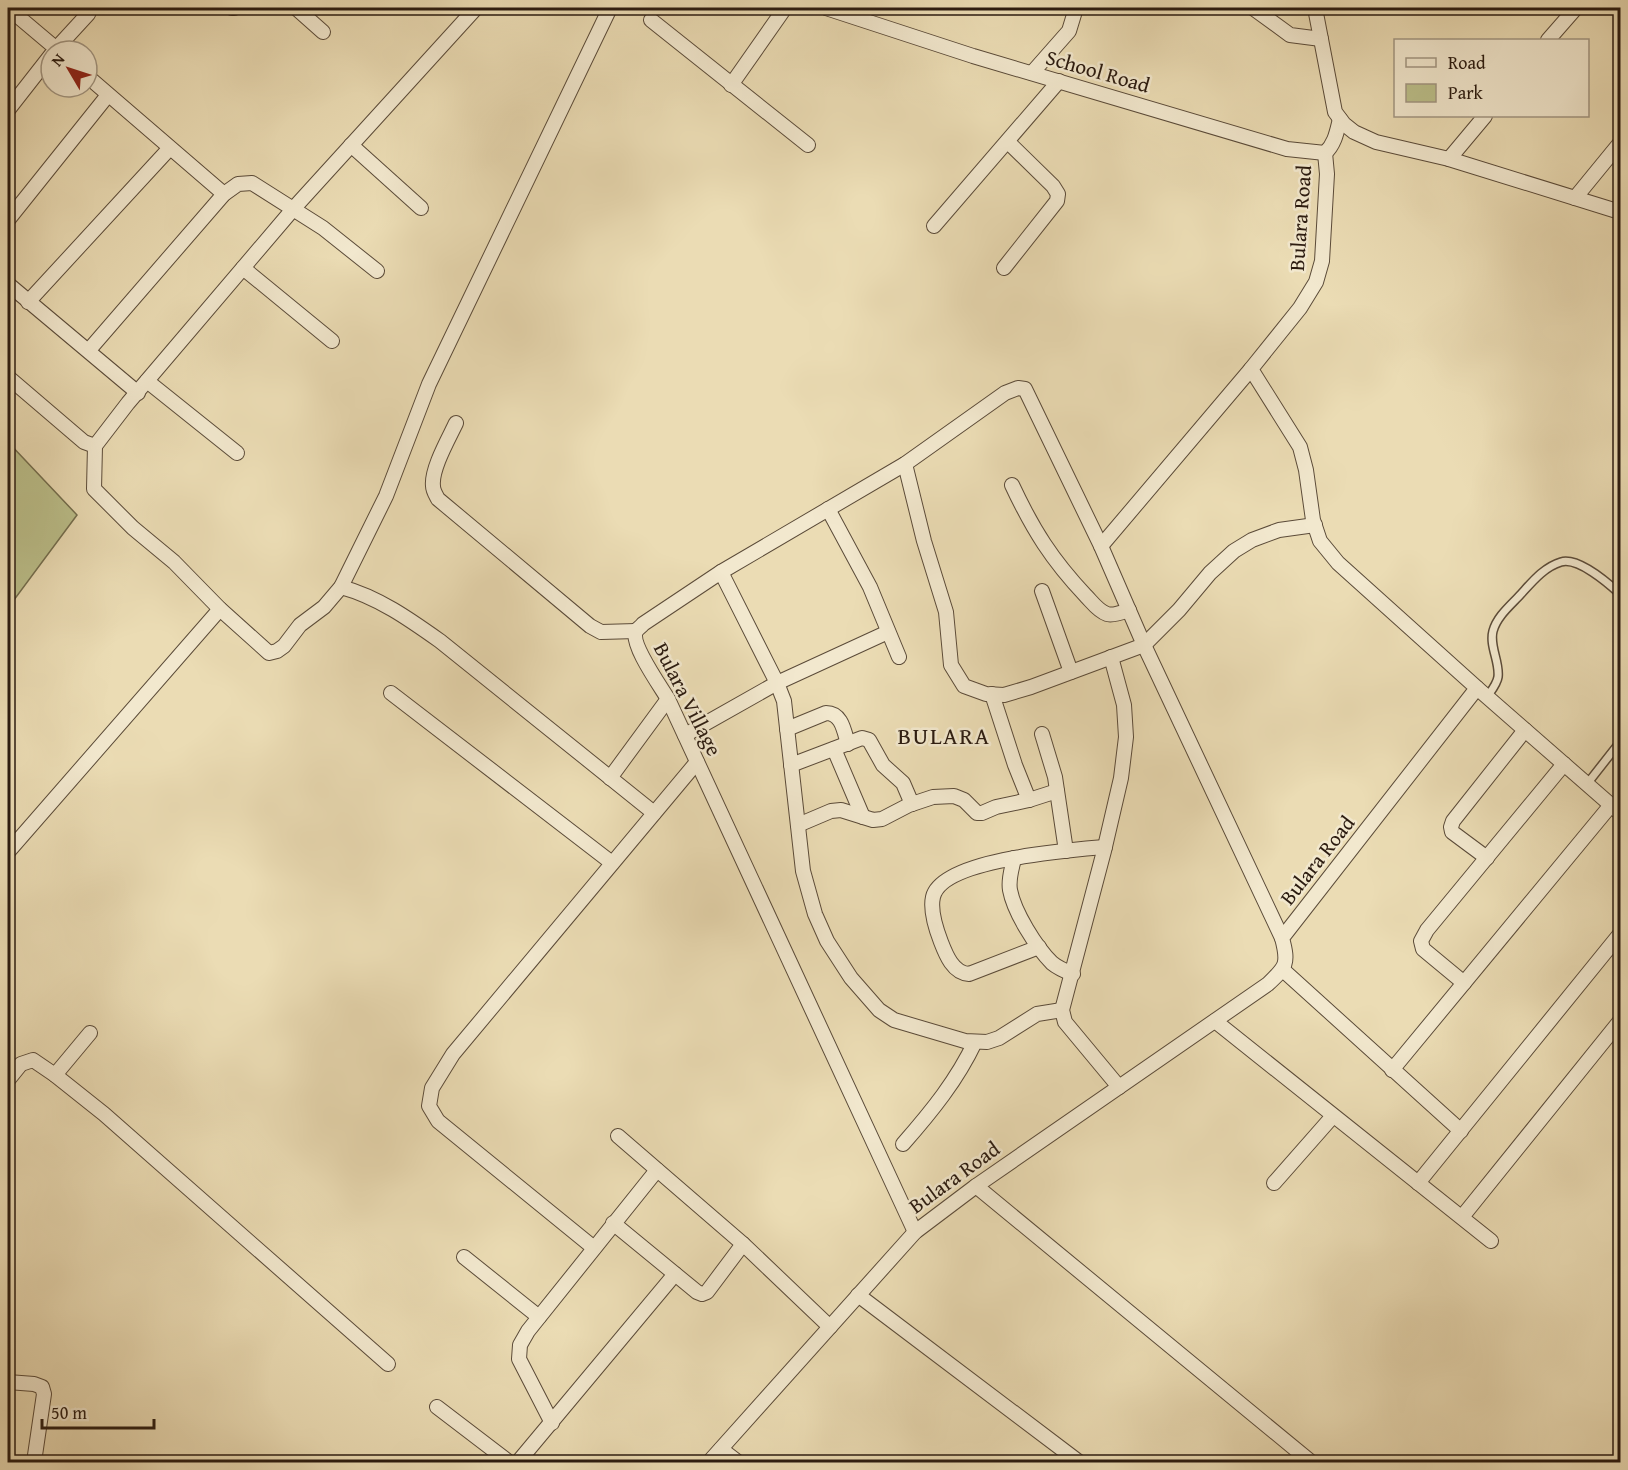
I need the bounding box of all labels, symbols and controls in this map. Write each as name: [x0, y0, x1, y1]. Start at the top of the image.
north arrow: [39, 39, 99, 99]
legend: [1394, 39, 1589, 117]
street label: School Road: [1042, 41, 1154, 101]
text: N: [45, 48, 70, 71]
text: Road: [1448, 49, 1486, 76]
text: Park: [1448, 79, 1484, 106]
street label: Bulara Road: [1281, 163, 1319, 272]
street label: Bulara Village: [646, 637, 730, 761]
district label: BULARA: [897, 718, 991, 753]
street label: Bulara Road: [1272, 808, 1362, 911]
street label: Bulara Road: [902, 1133, 1007, 1221]
scale bar: [42, 1392, 154, 1430]
text: 50 m: [51, 1399, 87, 1426]

